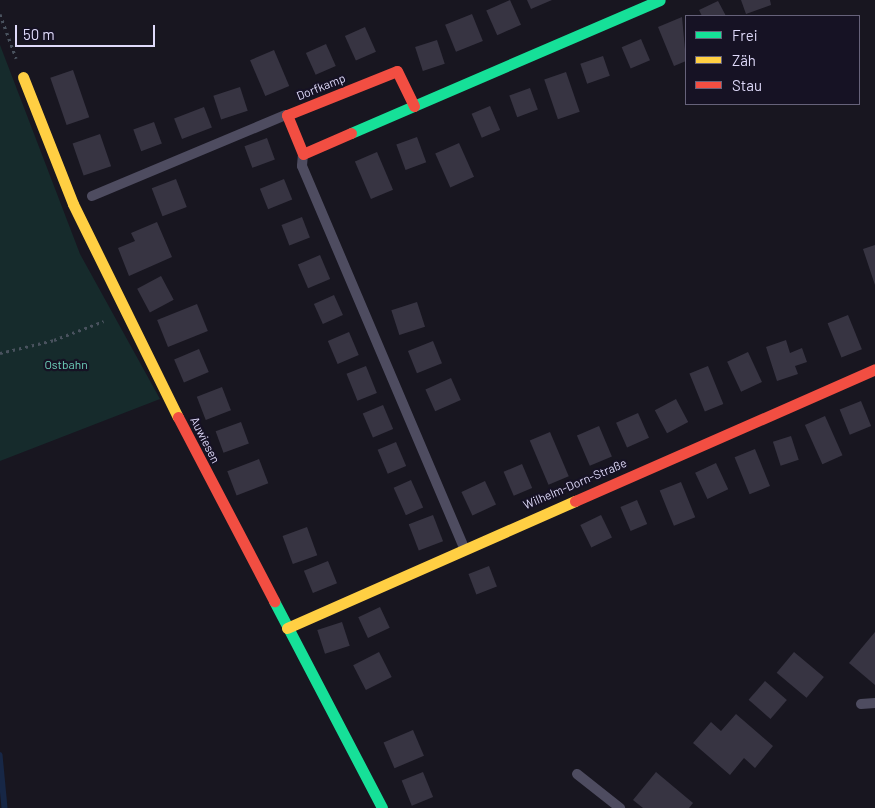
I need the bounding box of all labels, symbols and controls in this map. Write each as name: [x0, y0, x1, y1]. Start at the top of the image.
scale bar: [18, 15, 158, 47]
legend: [685, 15, 860, 105]
text: 50 m: [23, 25, 55, 43]
text: Frei: [732, 26, 758, 44]
text: Zäh: [732, 51, 756, 69]
street label: Dorfkamp: [294, 71, 348, 103]
text: Stau: [732, 76, 762, 94]
park label: Ostbahn: [44, 358, 88, 372]
street label: Auwiesen: [187, 414, 223, 466]
street label: Wilhelm-Dorn-Straße: [521, 456, 629, 512]

